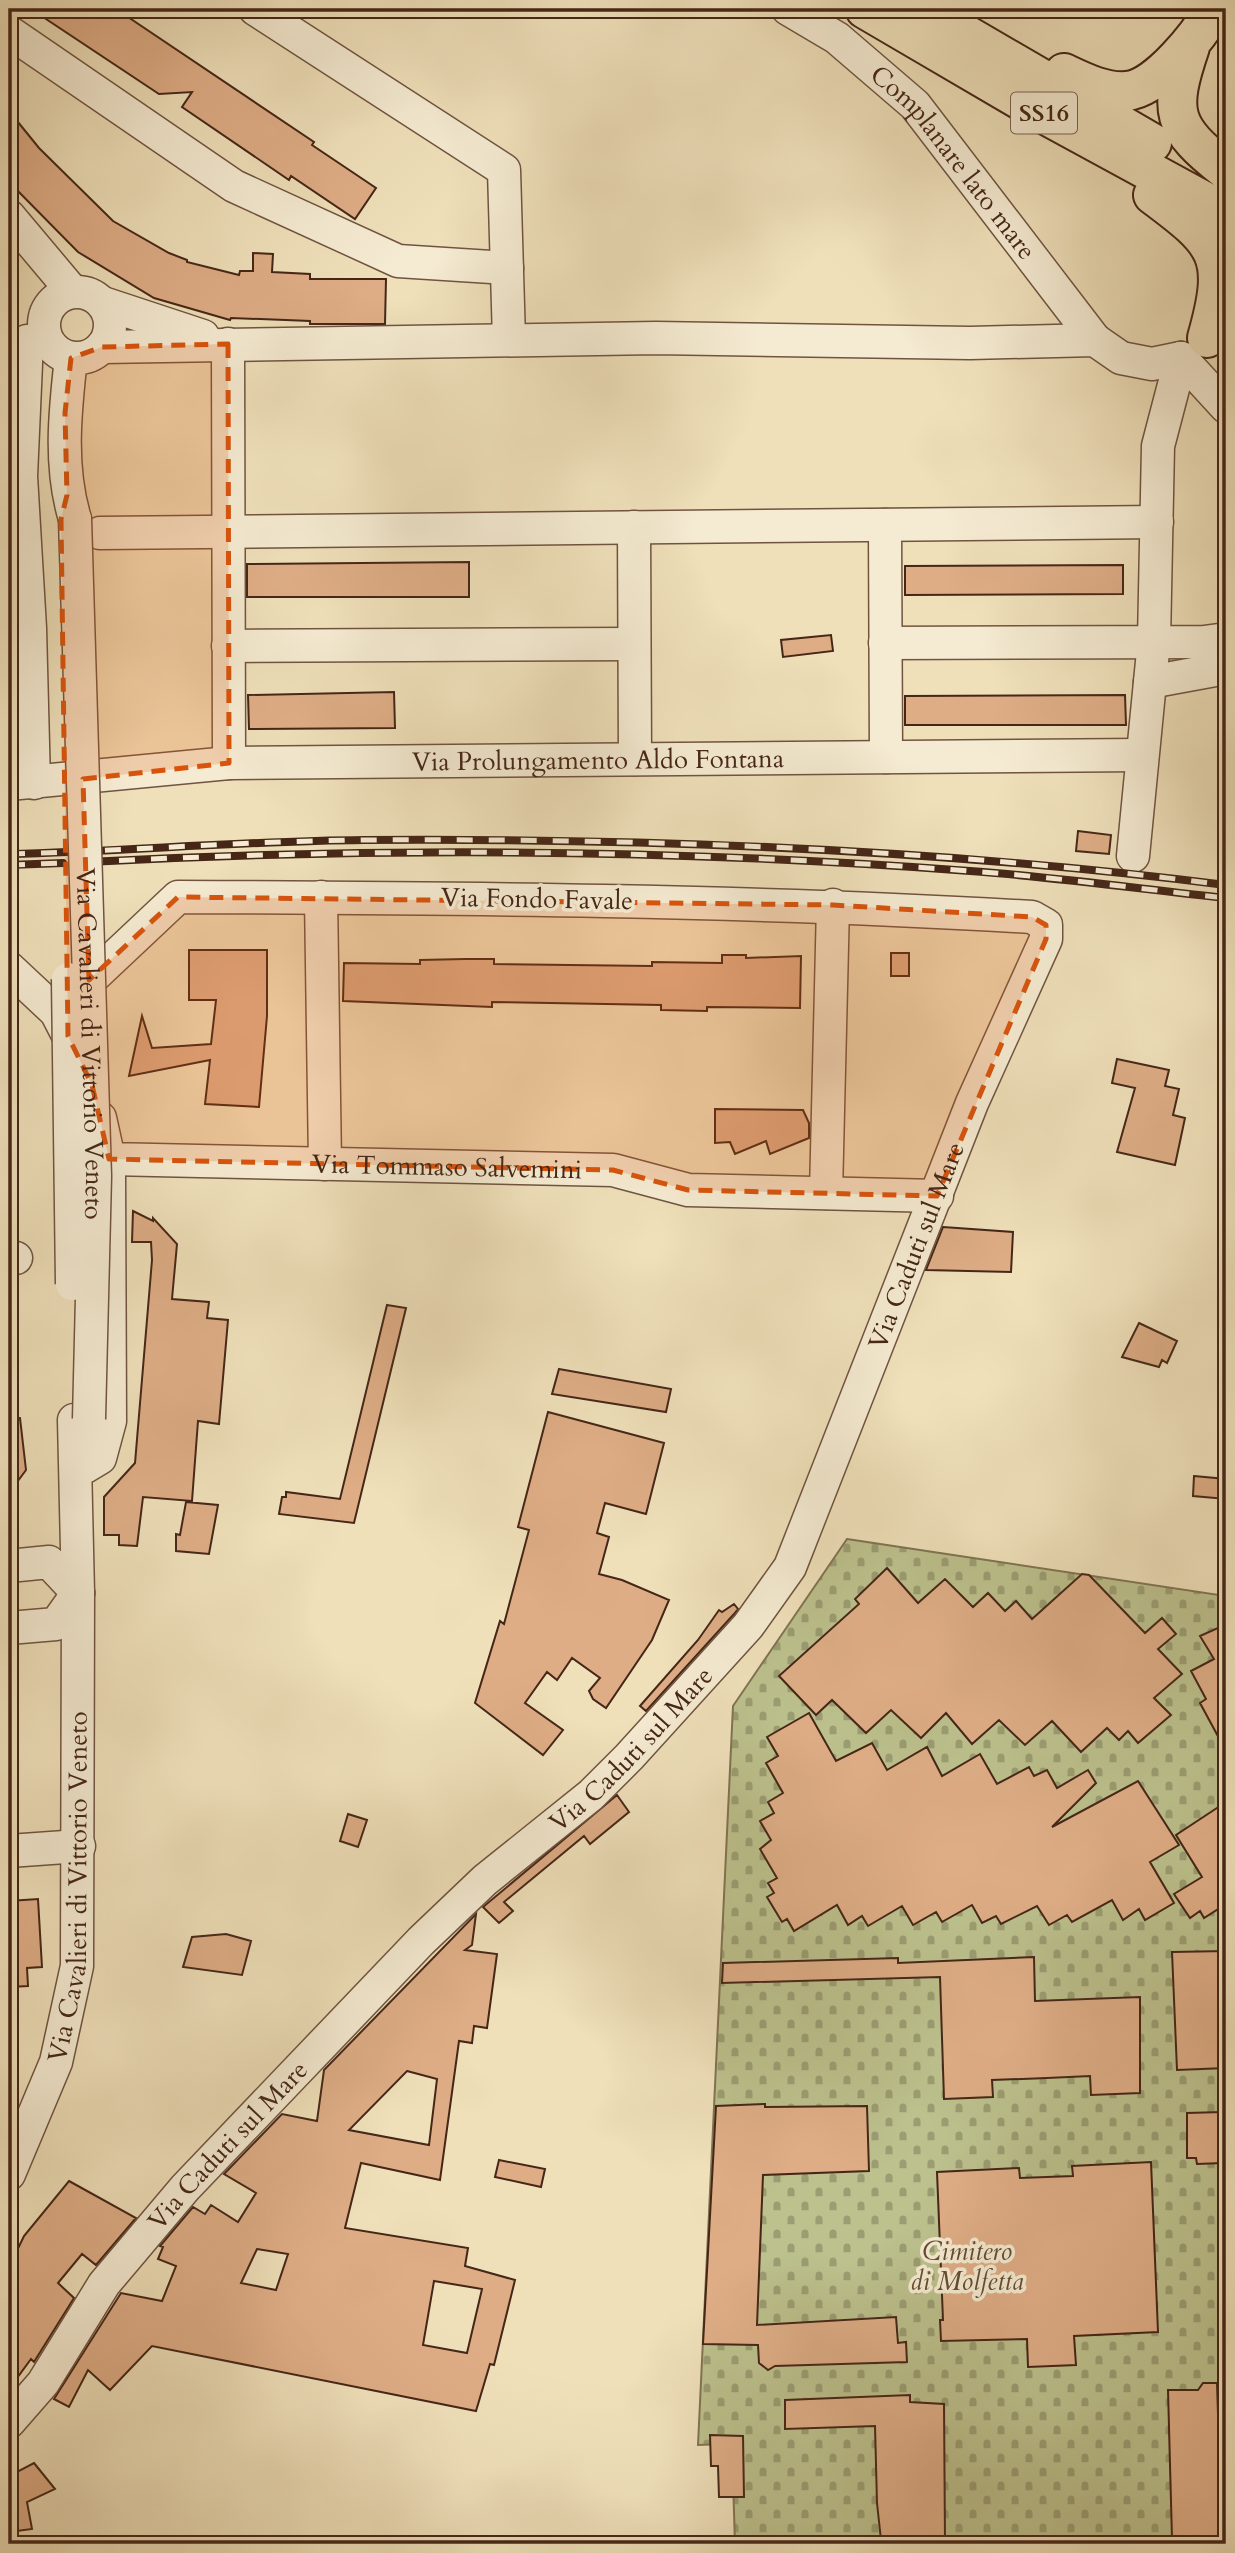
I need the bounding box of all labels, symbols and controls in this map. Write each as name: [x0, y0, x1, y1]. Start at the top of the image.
street label: Complanare lato mare: [863, 57, 1044, 267]
road number: SS16: [1011, 92, 1077, 134]
street label: Via Prolungamento Aldo Fontana: [412, 741, 784, 779]
street label: Via Cavalieri di Vittorio Veneto: [68, 867, 113, 1220]
street label: Via Fondo Favale: [441, 880, 633, 918]
street label: Via Caduti sul Mare: [860, 1137, 973, 1354]
street label: Via Tommaso Salvemini: [312, 1146, 582, 1187]
street label: Via Caduti sul Mare: [541, 1659, 720, 1840]
street label: Via Cavalieri di Vittorio Veneto: [39, 1711, 95, 2065]
street label: Via Caduti sul Mare: [140, 2053, 315, 2237]
park label: Cimitero di Molfetta: [910, 2234, 1024, 2299]

